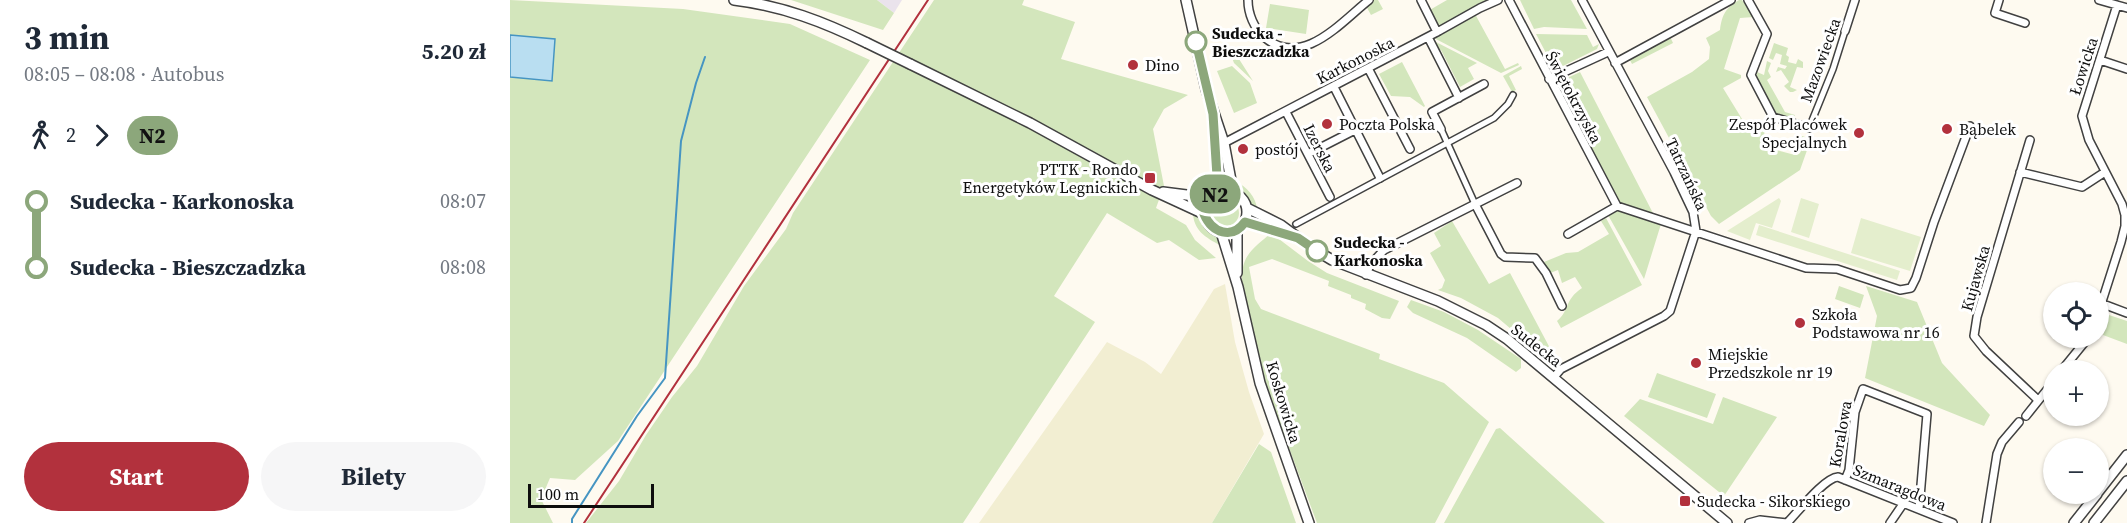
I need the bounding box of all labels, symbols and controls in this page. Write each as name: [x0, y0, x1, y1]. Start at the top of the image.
street label: Mazowiecka: [1795, 14, 1846, 105]
text: 3 min: [24, 15, 110, 60]
place label: Sudecka - Bieszczadzka: [1212, 22, 1310, 62]
marker: Sudecka - Bieszczadzka: [1185, 31, 1207, 53]
street label: Karkonoska: [1312, 31, 1398, 89]
street label: Łowicka: [2063, 33, 2103, 98]
text: 5.20 zł: [422, 36, 486, 66]
street label: Świętokrzyska: [1540, 47, 1608, 148]
place label: Dino: [1145, 54, 1180, 76]
marker: Dino: [1126, 58, 1140, 72]
text: 08:05 – 08:08 · Autobus: [24, 60, 224, 88]
place label: Poczta Polska: [1339, 113, 1436, 135]
place label: Zespół Placówek Specjalnych: [1729, 113, 1847, 153]
marker: Poczta Polska: [1320, 117, 1334, 131]
place label: Bąbelek: [1959, 118, 2016, 140]
icon: walk: [24, 119, 57, 152]
icon: forward: [85, 119, 118, 152]
street label: Izerska: [1298, 120, 1342, 177]
text: 2: [66, 121, 76, 149]
text: N2: [139, 121, 166, 150]
marker: Bąbelek: [1940, 122, 1954, 136]
marker: Zespół Placówek Specjalnych: [1852, 126, 1866, 140]
street label: Tatrzańska: [1661, 134, 1714, 215]
place label: postój: [1255, 138, 1298, 160]
marker: postój: [1236, 142, 1250, 156]
place label: PTTK - Rondo Energetyków Legnickich: [963, 158, 1138, 198]
marker: PTTK - Rondo Energetyków Legnickich: [1143, 171, 1157, 185]
line badge: N2: [1188, 174, 1242, 214]
text: N2: [1202, 180, 1228, 209]
text: Sudecka - Karkonoska: [70, 186, 294, 216]
text: 08:07: [440, 187, 486, 215]
place label: Sudecka - Karkonoska: [1334, 231, 1423, 271]
marker: Sudecka - Karkonoska: [1306, 240, 1328, 262]
street label: Kujawska: [1955, 242, 1995, 314]
text: Sudecka - Bieszczadzka: [70, 252, 306, 282]
text: 08:08: [440, 253, 486, 281]
map controls: [2043, 282, 2109, 504]
button: locate: [2043, 282, 2109, 348]
place label: Szkoła Podstawowa nr 16: [1812, 303, 1940, 343]
marker: Szkoła Podstawowa nr 16: [1793, 316, 1807, 330]
street label: Sudecka: [1507, 318, 1568, 372]
place label: Miejskie Przedszkole nr 19: [1708, 343, 1833, 383]
marker: Miejskie Przedszkole nr 19: [1689, 356, 1703, 370]
street label: Koskowicka: [1261, 358, 1307, 447]
button: +: [2043, 360, 2109, 426]
street label: Koralowa: [1823, 398, 1857, 469]
button: −: [2043, 438, 2109, 504]
button: Start: [24, 442, 249, 511]
button: Bilety: [261, 442, 486, 511]
street label: Szmaragdowa: [1850, 458, 1951, 516]
scale bar: [528, 481, 654, 508]
text: 100 m: [537, 483, 579, 505]
place label: Sudecka - Sikorskiego: [1697, 490, 1851, 512]
marker: Sudecka - Sikorskiego: [1678, 494, 1692, 508]

